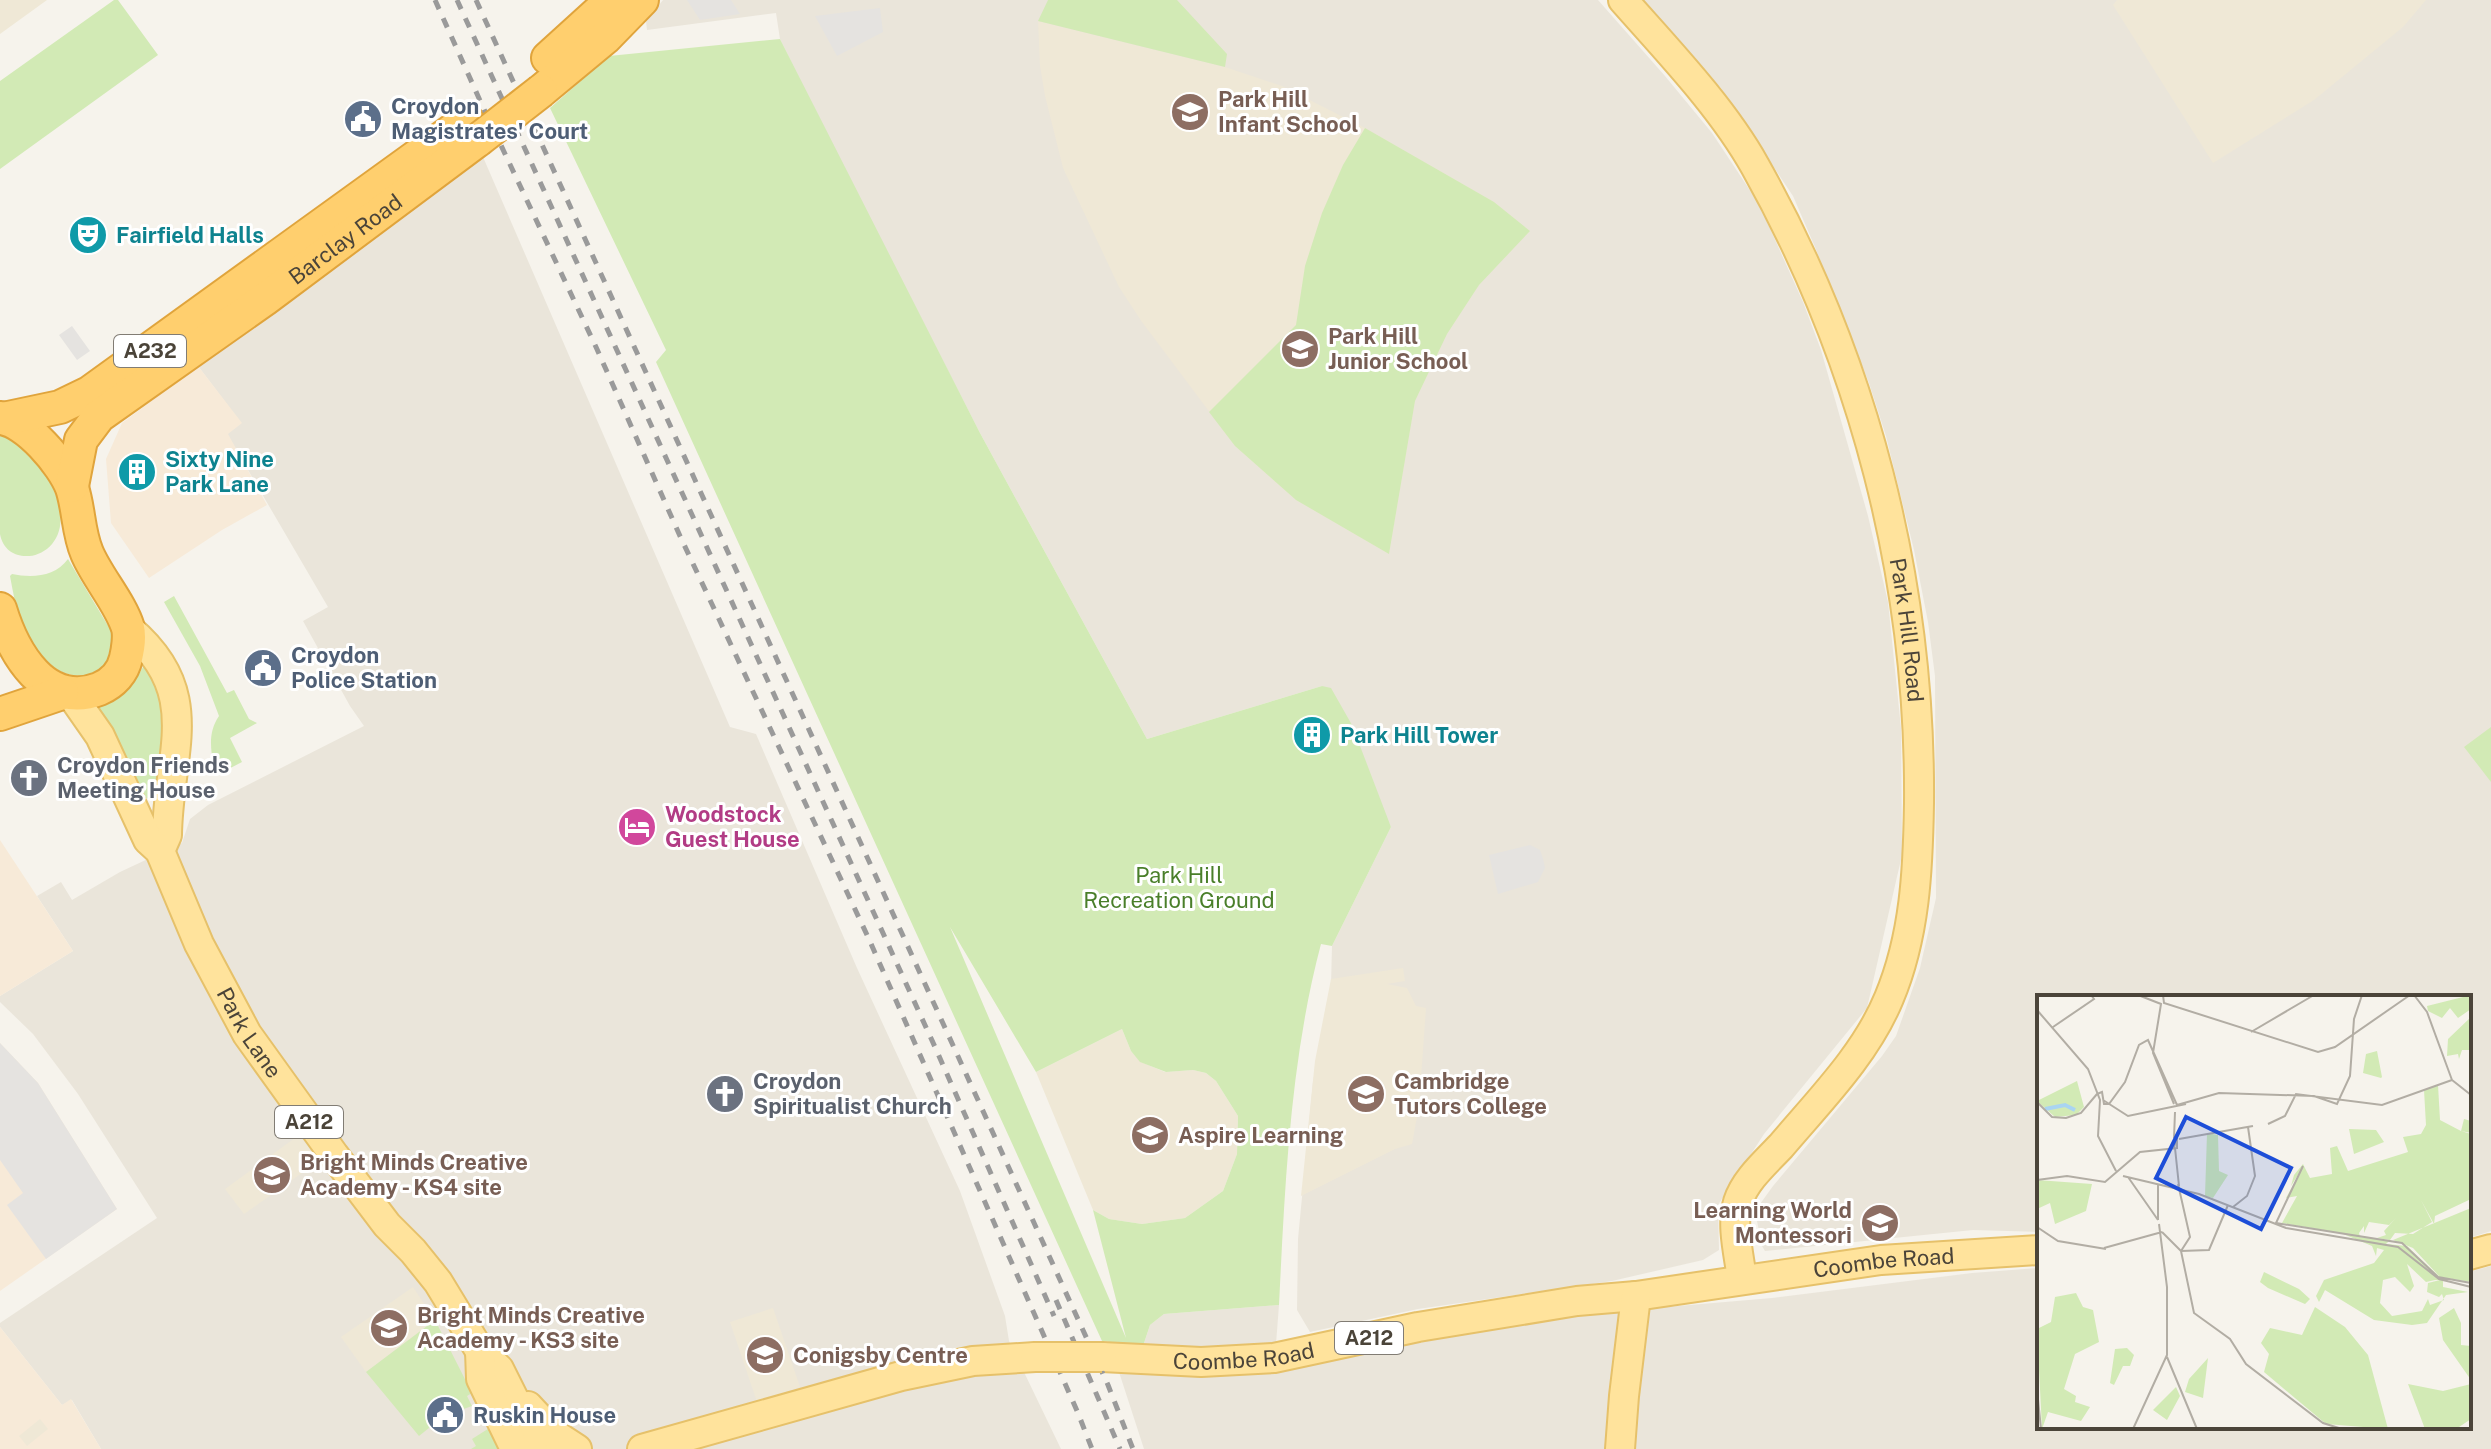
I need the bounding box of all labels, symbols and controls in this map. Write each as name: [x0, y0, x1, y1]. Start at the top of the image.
place label: Park Hill Infant School: [1218, 86, 1359, 137]
school or university icon: Park Hill Infant School: [1169, 91, 1211, 133]
place label: Croydon Magistrates' Court: [391, 93, 588, 144]
public building icon: Croydon Magistrates' Court: [342, 98, 384, 140]
street label: Barclay Road: [283, 188, 407, 290]
theatre icon: Fairfield Halls: [67, 214, 109, 256]
place label: Fairfield Halls: [116, 222, 264, 248]
place label: Park Hill Junior School: [1328, 323, 1468, 374]
school or university icon: Park Hill Junior School: [1279, 328, 1321, 370]
road number: A232: [114, 335, 186, 367]
place label: Sixty Nine Park Lane: [165, 446, 274, 497]
building icon: Sixty Nine Park Lane: [116, 451, 158, 493]
street label: Park Hill Road: [1885, 556, 1929, 703]
place label: Croydon Police Station: [291, 642, 437, 693]
public building icon: Croydon Police Station: [242, 647, 284, 689]
building icon: Park Hill Tower: [1291, 714, 1333, 756]
place label: Park Hill Tower: [1340, 722, 1498, 748]
place label: Croydon Friends Meeting House: [57, 752, 229, 803]
church icon: Croydon Friends Meeting House: [8, 757, 50, 799]
place label: Woodstock Guest House: [665, 801, 800, 852]
hotel icon: Woodstock Guest House: [616, 806, 658, 848]
park label: Park Hill Recreation Ground: [1083, 862, 1275, 913]
street label: Park Lane: [211, 983, 287, 1083]
inset map: [2037, 995, 2471, 1429]
place label: Croydon Spiritualist Church: [753, 1068, 952, 1119]
place label: Cambridge Tutors College: [1394, 1068, 1547, 1119]
church icon: Croydon Spiritualist Church: [704, 1073, 746, 1115]
school or university icon: Cambridge Tutors College: [1345, 1073, 1387, 1115]
road number: A212: [275, 1106, 343, 1138]
school or university icon: Aspire Learning: [1129, 1114, 1171, 1156]
place label: Aspire Learning: [1178, 1122, 1344, 1148]
place label: Bright Minds Creative Academy - KS4 site: [300, 1149, 528, 1200]
school or university icon: Bright Minds Creative Academy - KS4 site: [251, 1154, 293, 1196]
place label: Learning World Montessori: [1693, 1197, 1852, 1248]
school or university icon: Learning World Montessori: [1859, 1202, 1901, 1244]
street label: Coombe Road: [1811, 1242, 1955, 1283]
place label: Bright Minds Creative Academy - KS3 site: [417, 1302, 645, 1353]
school or university icon: Bright Minds Creative Academy - KS3 site: [368, 1307, 410, 1349]
road number: A212: [1335, 1322, 1403, 1354]
school or university icon: Conigsby Centre: [744, 1334, 786, 1376]
street label: Coombe Road: [1172, 1337, 1317, 1375]
place label: Conigsby Centre: [793, 1342, 968, 1368]
public building icon: Ruskin House: [424, 1394, 466, 1436]
place label: Ruskin House: [473, 1402, 616, 1428]

